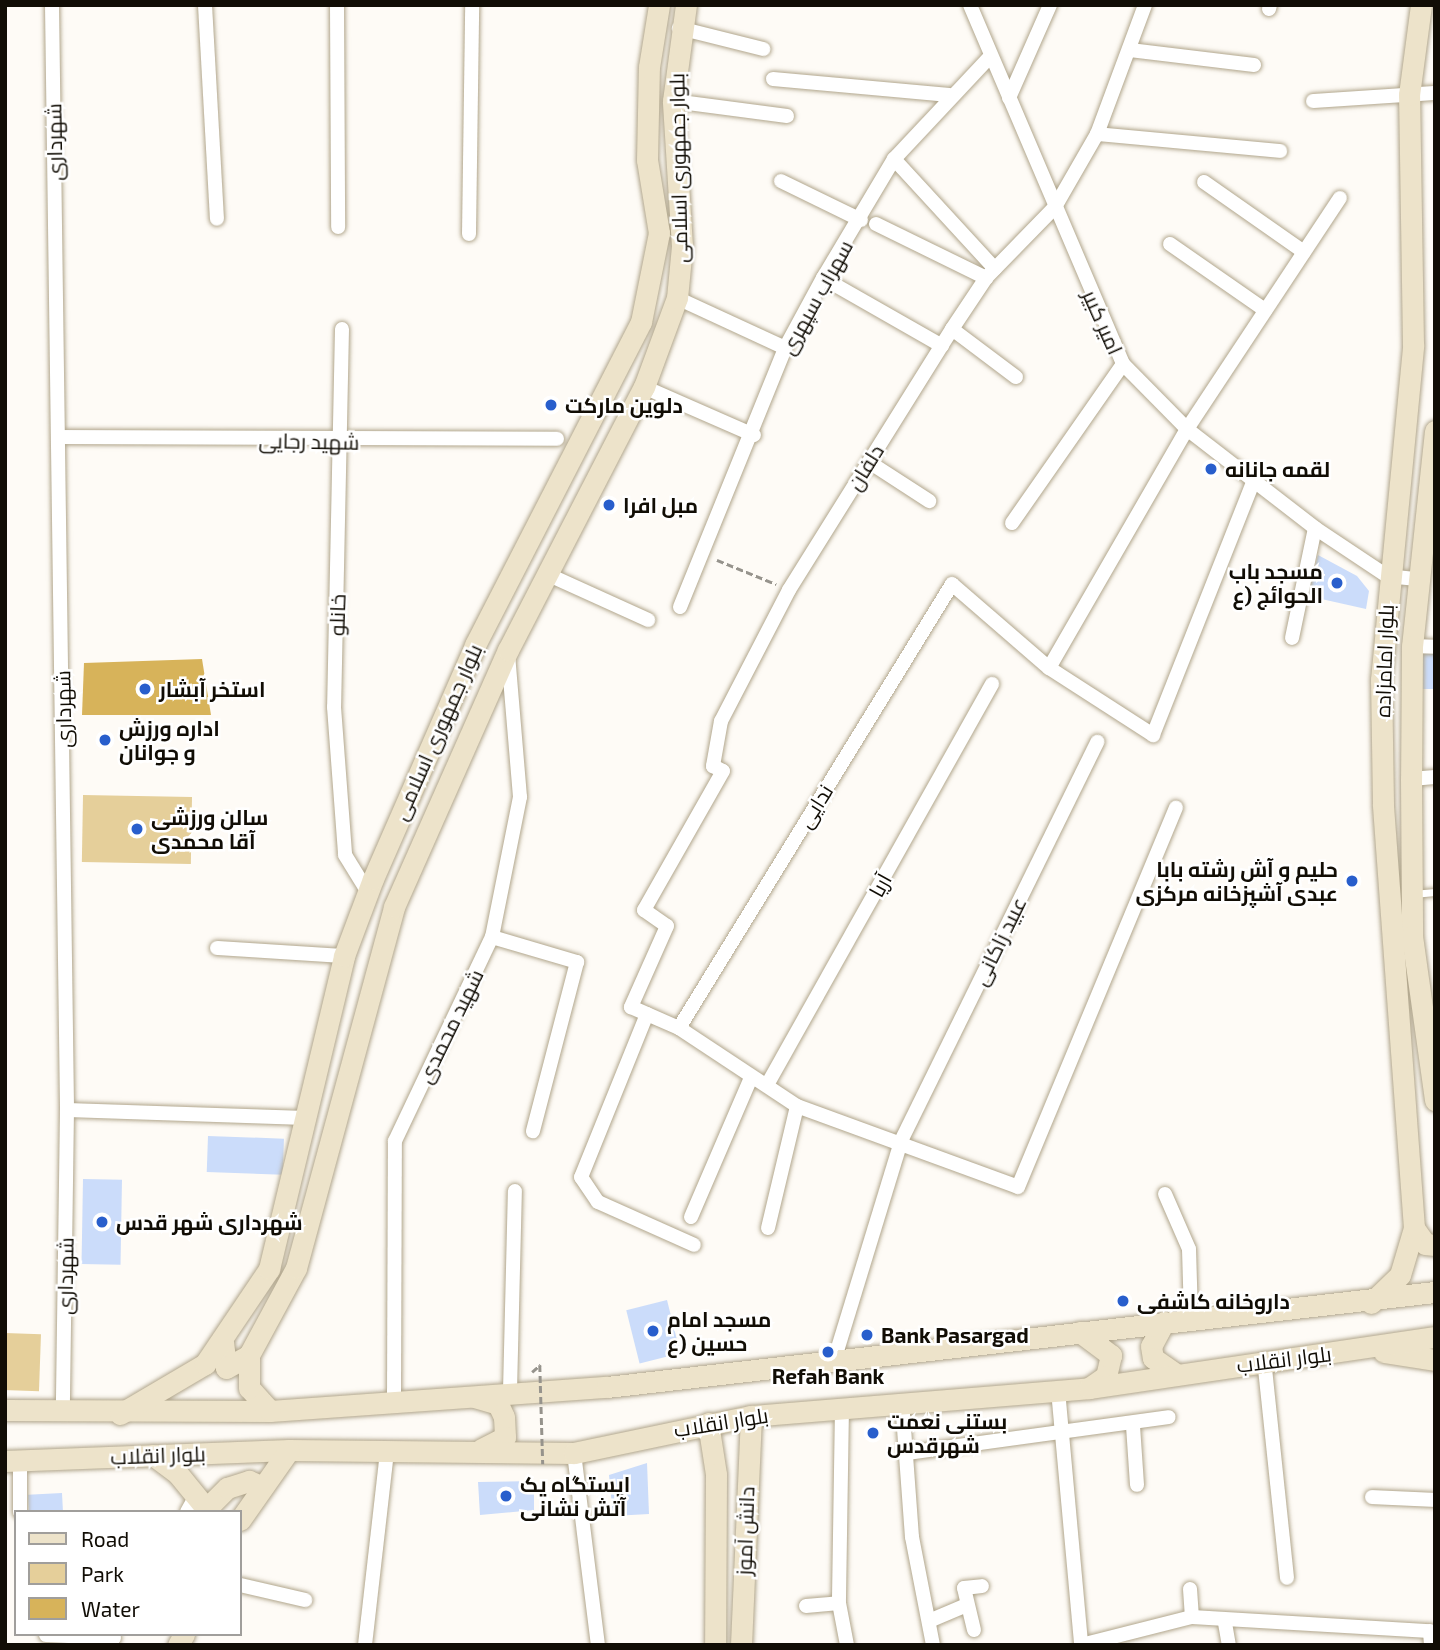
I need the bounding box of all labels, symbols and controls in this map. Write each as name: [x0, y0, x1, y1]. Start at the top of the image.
street label: بلوار جمهوری اسلامی: [664, 73, 692, 263]
street label: شهرداری: [41, 103, 67, 181]
street label: سهراب سپهری: [774, 235, 858, 359]
street label: امیر کبیر: [1078, 286, 1128, 358]
place label: دلوین مارکت: [565, 392, 683, 418]
marker: دلوین مارکت: [543, 397, 559, 413]
street label: شهید رجایی: [258, 428, 360, 454]
street label: دلفان: [841, 439, 889, 495]
place label: لقمه جانانه: [1225, 456, 1330, 482]
marker: لقمه جانانه: [1203, 461, 1219, 477]
place label: مبل افرا: [623, 492, 698, 518]
marker: مبل افرا: [601, 497, 617, 513]
place label: مسجد باب الحوائج (ع: [1229, 558, 1323, 608]
marker: مسجد باب الحوائج (ع: [1329, 575, 1345, 591]
street label: خانلو: [324, 594, 350, 636]
street label: بلوار امامزاده: [1369, 604, 1399, 718]
street label: بلوار جمهوری اسلامی: [387, 640, 487, 824]
street label: شهرداری: [50, 670, 76, 748]
place label: استخر آبشار: [159, 676, 265, 702]
marker: استخر آبشار: [137, 681, 153, 697]
place label: اداره ورزش و جوانان: [119, 715, 220, 765]
marker: اداره ورزش و جوانان: [97, 732, 113, 748]
street label: ندایی: [792, 780, 838, 832]
place label: سالن ورزشی آقا محمدی: [151, 804, 268, 854]
marker: سالن ورزشی آقا محمدی: [129, 821, 145, 837]
place label: حلیم و آش رشته بابا عبدی آشپزخانه مرکزی: [1136, 856, 1338, 906]
street label: آریا: [863, 869, 897, 901]
marker: حلیم و آش رشته بابا عبدی آشپزخانه مرکزی: [1344, 873, 1360, 889]
street label: عبید زاکانی: [967, 893, 1031, 989]
street label: شهید محمدی: [412, 965, 488, 1087]
place label: شهرداری شهر قدس: [116, 1209, 303, 1235]
marker: شهرداری شهر قدس: [94, 1214, 110, 1230]
street label: شهرداری: [52, 1237, 78, 1315]
place label: داروخانه کاشفی: [1137, 1288, 1290, 1314]
marker: داروخانه کاشفی: [1115, 1293, 1131, 1309]
place label: مسجد امام حسین (ع: [667, 1306, 771, 1356]
place label: Bank Pasargad: [881, 1322, 1029, 1348]
marker: مسجد امام حسین (ع: [645, 1323, 661, 1339]
marker: Bank Pasargad: [859, 1327, 875, 1343]
street label: بلوار انقلاب: [1235, 1341, 1333, 1377]
marker: Refah Bank: [820, 1344, 836, 1360]
place label: Refah Bank: [772, 1363, 884, 1389]
street label: بلوار انقلاب: [672, 1402, 770, 1442]
place label: بستنی نعمت شهرقدس: [887, 1408, 1007, 1458]
marker: بستنی نعمت شهرقدس: [865, 1425, 881, 1441]
street label: بلوار انقلاب: [110, 1441, 206, 1469]
place label: ایستگاه یک آتش نشانی: [520, 1471, 630, 1521]
street label: دانش آموز: [731, 1486, 759, 1576]
marker: ایستگاه یک آتش نشانی: [498, 1488, 514, 1504]
legend: [14, 1510, 242, 1636]
text: Road: [81, 1526, 129, 1551]
text: Park: [81, 1561, 124, 1586]
text: Water: [81, 1596, 140, 1621]

